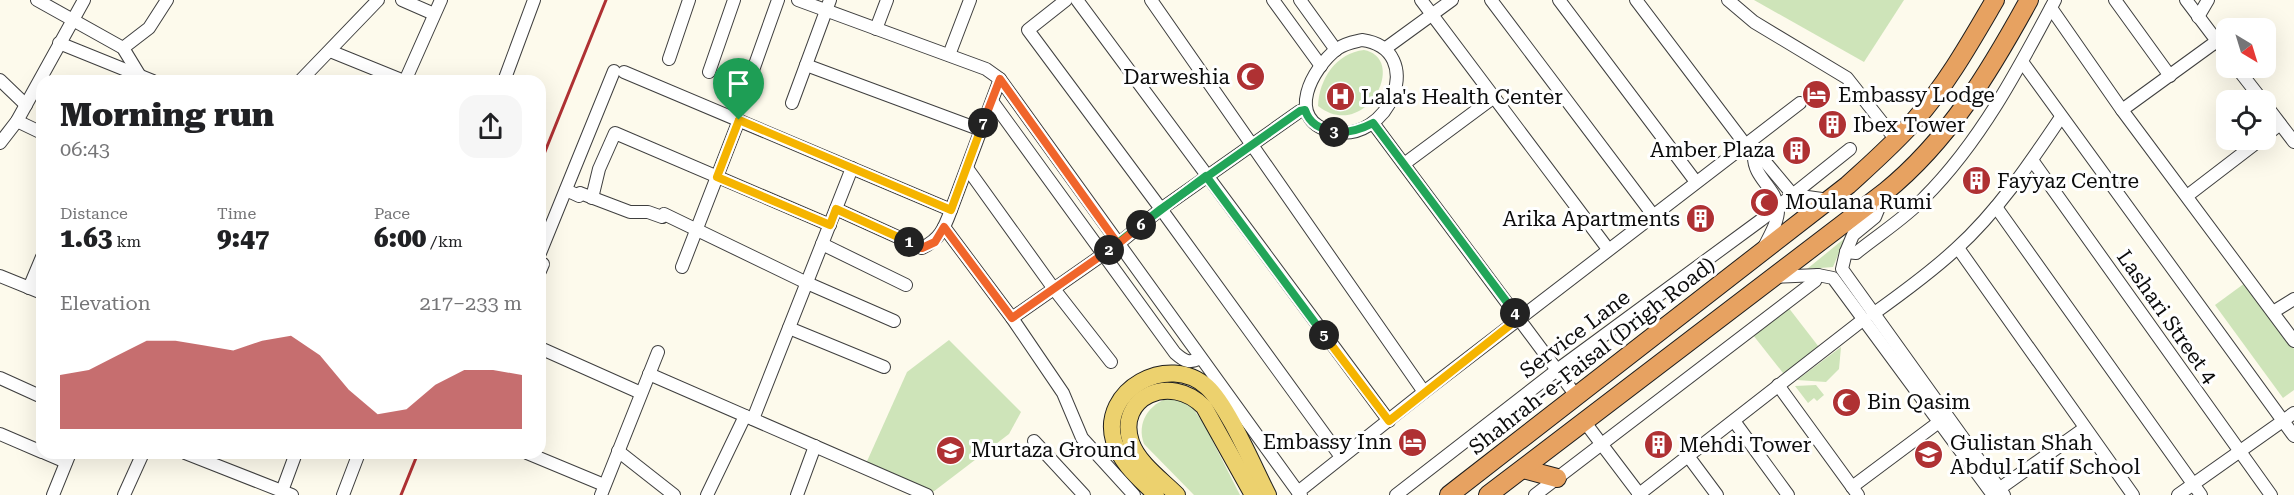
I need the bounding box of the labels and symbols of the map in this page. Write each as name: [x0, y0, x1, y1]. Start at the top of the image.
north arrow: [2216, 18, 2276, 78]
pin: [713, 58, 764, 120]
mosque icon: Darweshia: [1235, 61, 1267, 93]
place label: Darweshia: [1123, 65, 1231, 89]
hotel icon: Embassy Lodge: [1801, 79, 1833, 111]
hospital icon: Lala's Health Center: [1324, 81, 1356, 113]
place label: Embassy Lodge: [1838, 83, 1995, 107]
place label: Lala's Health Center: [1361, 85, 1563, 109]
pin: 7: [968, 108, 998, 138]
building icon: Ibex Tower: [1816, 109, 1848, 141]
place label: Ibex Tower: [1853, 113, 1966, 137]
pin: 3: [1319, 117, 1349, 147]
building icon: Amber Plaza: [1780, 134, 1812, 166]
place label: Amber Plaza: [1650, 138, 1776, 162]
building icon: Fayyaz Centre: [1960, 165, 1992, 197]
place label: Fayyaz Centre: [1997, 169, 2139, 193]
mosque icon: Moulana Rumi: [1748, 186, 1780, 218]
place label: Moulana Rumi: [1785, 190, 1932, 214]
building icon: Arika Apartments: [1685, 203, 1717, 235]
place label: Arika Apartments: [1502, 207, 1680, 231]
pin: 6: [1126, 210, 1156, 240]
pin: 1: [894, 227, 924, 257]
pin: 2: [1094, 235, 1124, 265]
street label: Lashari Street 4: [2112, 246, 2222, 389]
street label: Shahrah-e-Faisal (Drigh Road): [1464, 252, 1720, 460]
street label: Service Lane: [1515, 285, 1635, 383]
pin: 4: [1500, 298, 1530, 328]
pin: 5: [1309, 320, 1339, 350]
mosque icon: Bin Qasim: [1830, 386, 1862, 418]
place label: Bin Qasim: [1867, 390, 1971, 414]
hotel icon: Embassy Inn: [1397, 426, 1429, 458]
building icon: Mehdi Tower: [1642, 429, 1674, 461]
place label: Embassy Inn: [1263, 430, 1392, 454]
place label: Gulistan Shah Abdul Latif School: [1950, 431, 2141, 479]
place label: Mehdi Tower: [1679, 433, 1812, 457]
school or university icon: Murtaza Ground: [934, 434, 966, 466]
place label: Murtaza Ground: [971, 438, 1137, 462]
school or university icon: Gulistan Shah Abdul Latif School: [1913, 439, 1945, 471]

